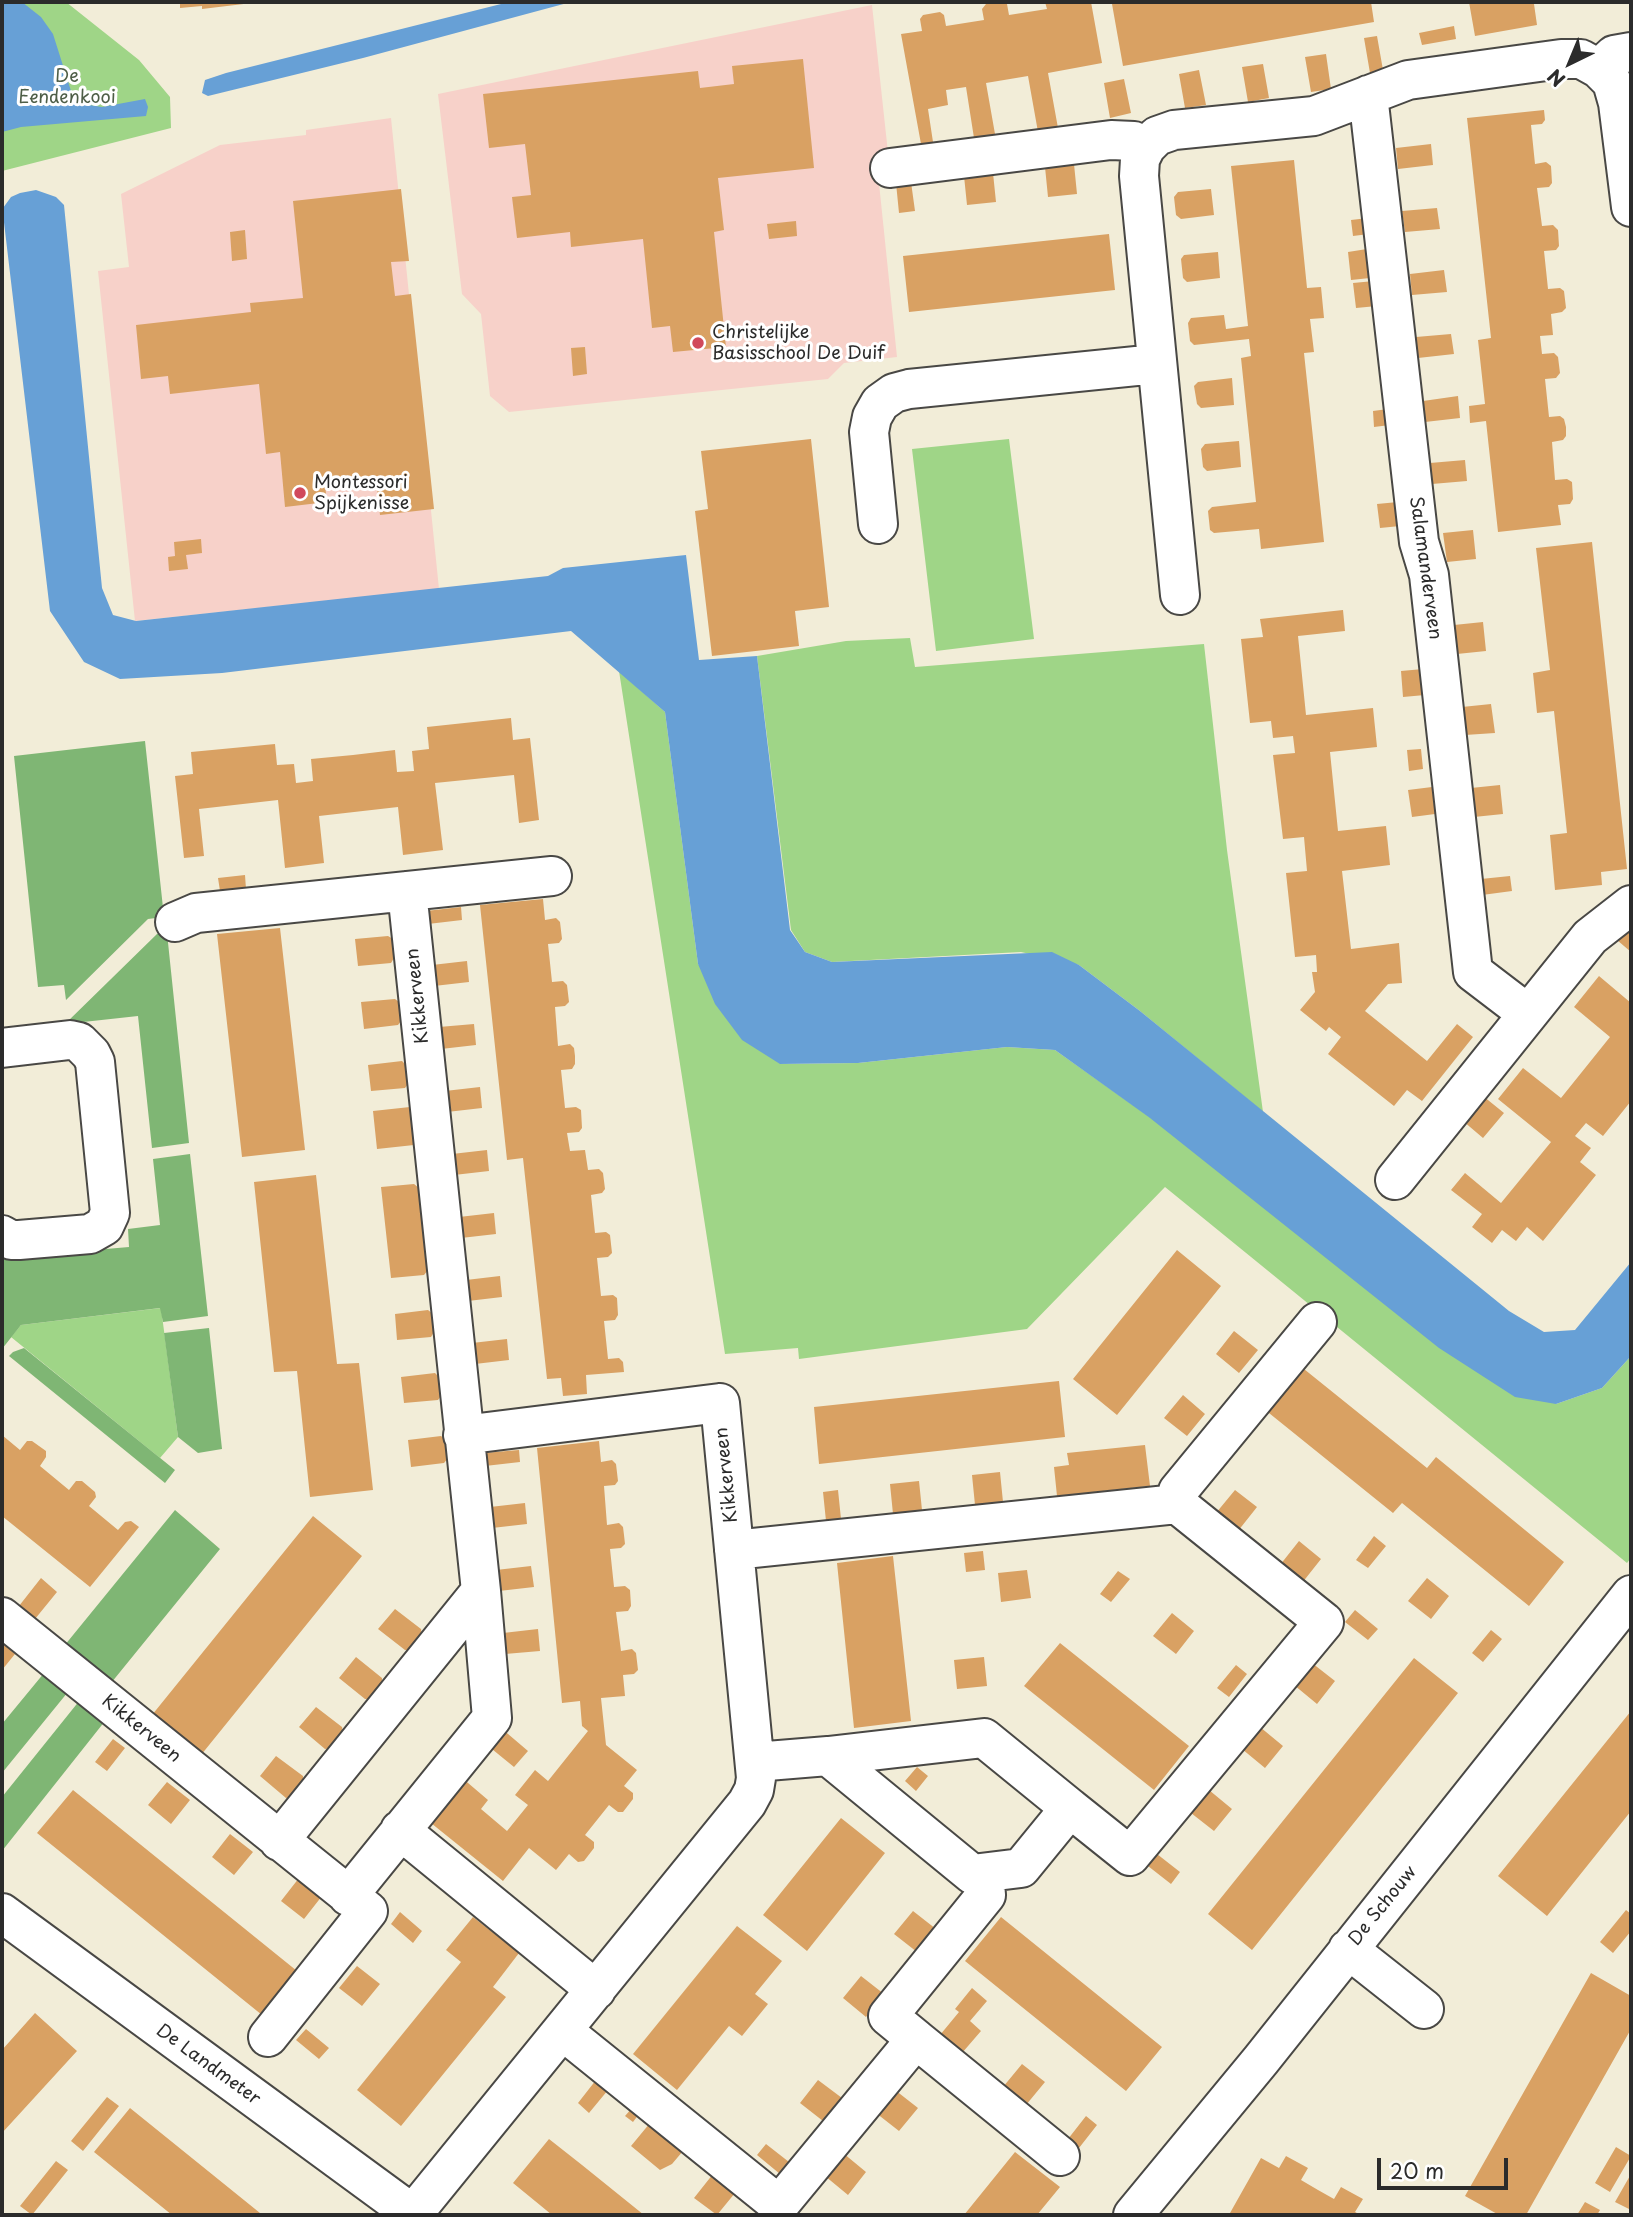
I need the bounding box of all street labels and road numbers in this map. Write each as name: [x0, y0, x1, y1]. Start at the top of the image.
street label: Salamanderveen: [1404, 495, 1446, 641]
street label: Kikkerveen: [402, 947, 434, 1045]
street label: Kikkerveen: [711, 1426, 743, 1524]
street label: Kikkerveen: [97, 1690, 185, 1768]
street label: De Schouw: [1344, 1862, 1422, 1950]
street label: De Landmeter: [152, 2020, 264, 2110]

